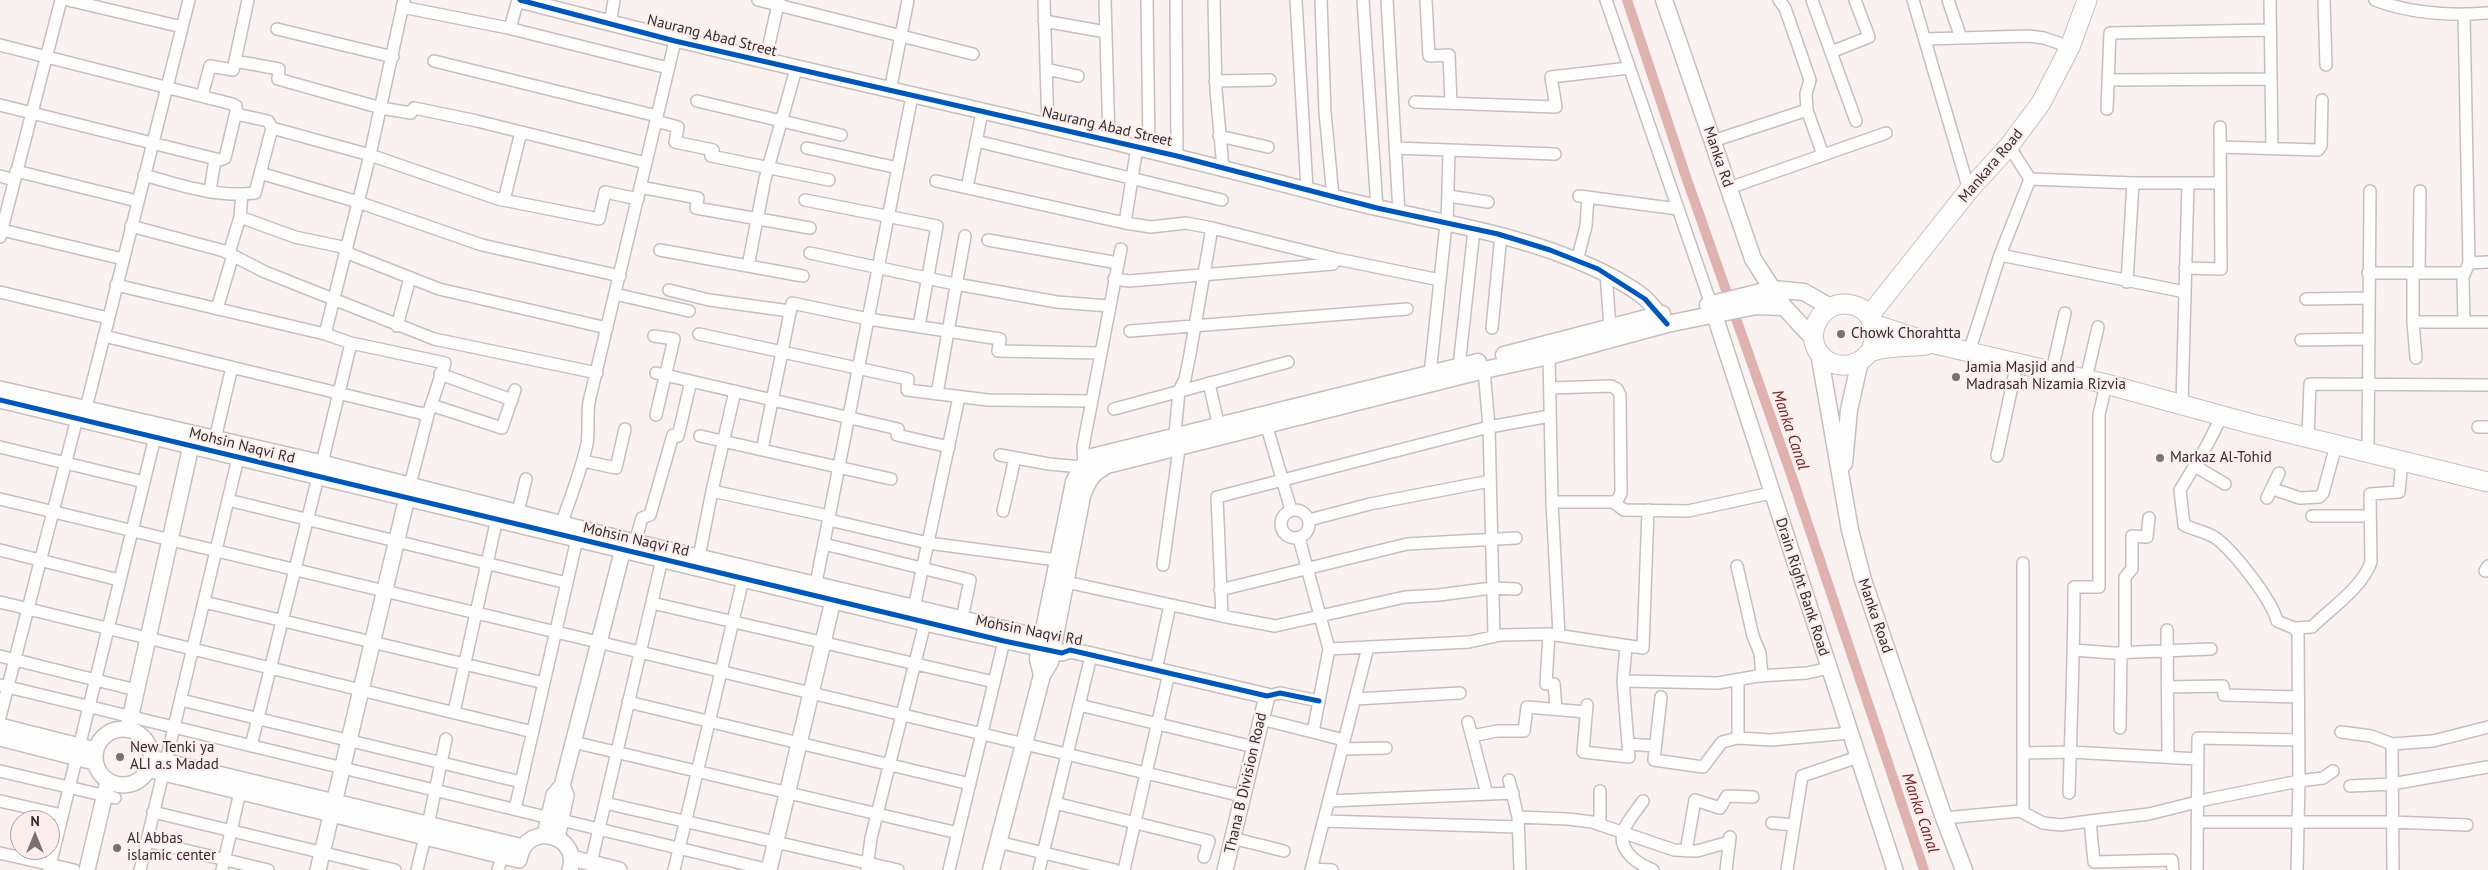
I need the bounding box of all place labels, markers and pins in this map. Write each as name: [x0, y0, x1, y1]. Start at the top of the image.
place label: Chowk Chorahtta: [1851, 325, 1961, 343]
marker: Chowk Chorahtta: [1835, 328, 1847, 340]
place label: Jamia Masjid and Madrasah Nizamia Rizvia: [1966, 359, 2126, 394]
marker: Jamia Masjid and Madrasah Nizamia Rizvia: [1950, 371, 1962, 383]
place label: Markaz Al-Tohid: [2170, 449, 2272, 467]
marker: Markaz Al-Tohid: [2154, 452, 2166, 464]
place label: New Tenki ya ALI a.s Madad: [130, 739, 219, 774]
marker: New Tenki ya ALI a.s Madad: [114, 751, 126, 763]
place label: Al Abbas islamic center: [127, 830, 216, 865]
marker: Al Abbas islamic center: [111, 842, 123, 854]

